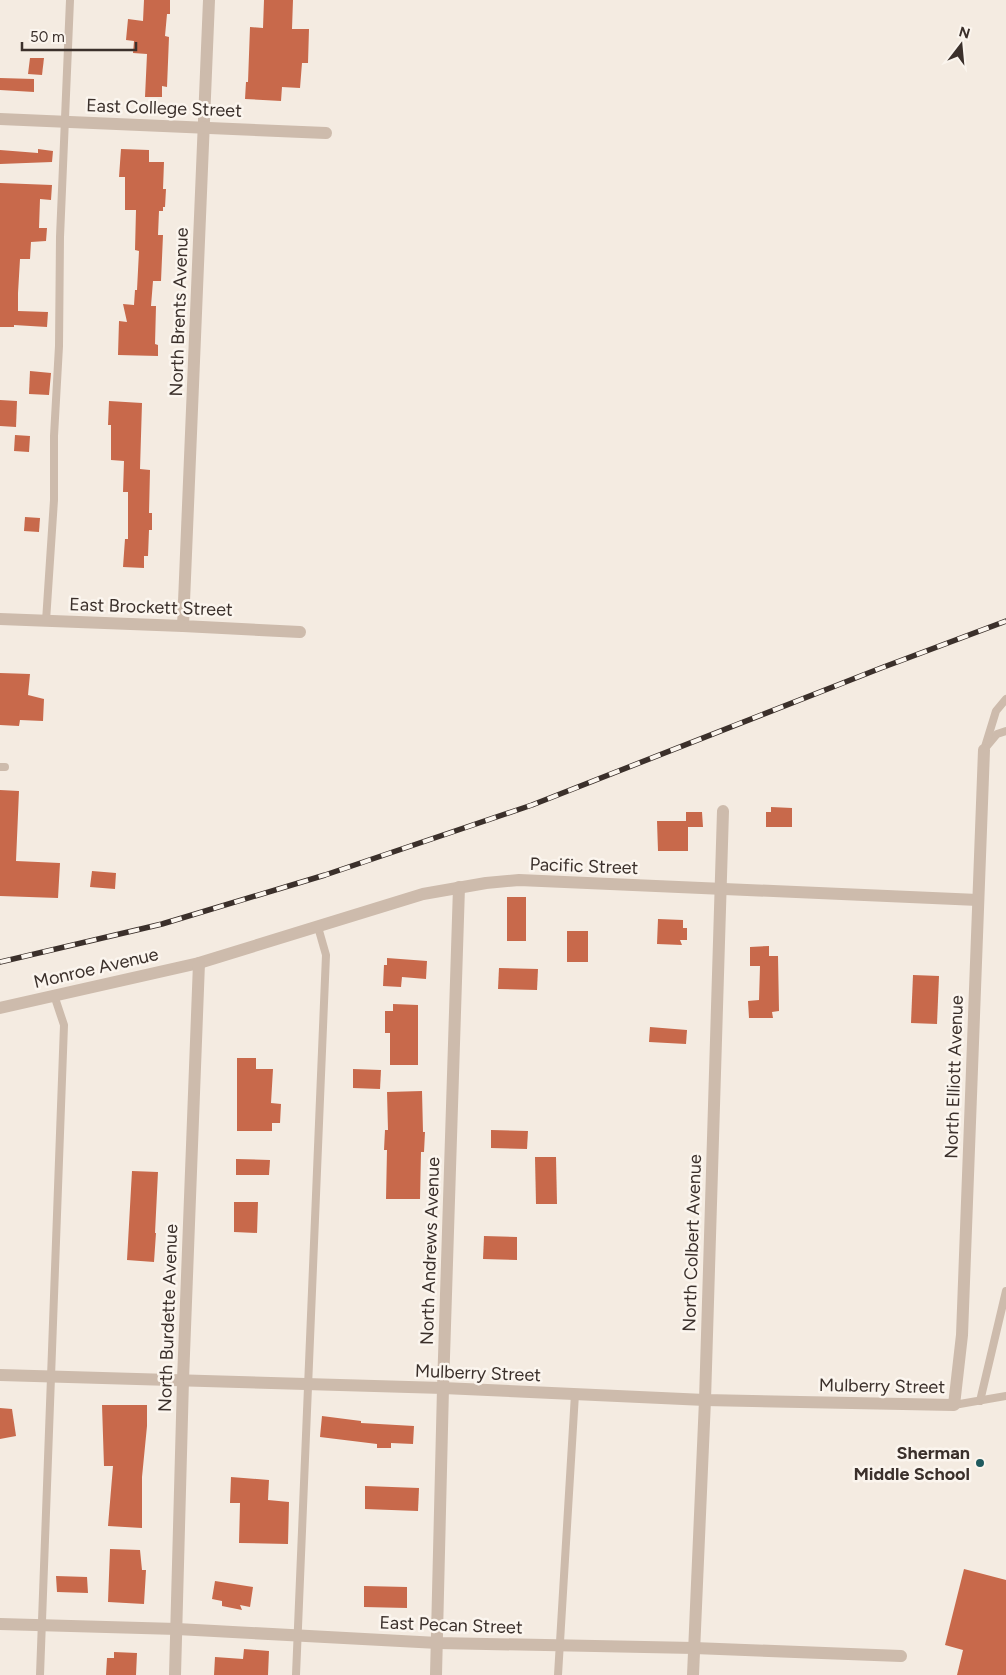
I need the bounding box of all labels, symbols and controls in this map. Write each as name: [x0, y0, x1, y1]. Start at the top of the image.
scale bar: [22, 20, 136, 52]
north arrow: [936, 20, 986, 70]
text: N: [957, 23, 972, 43]
text: 50 m: [30, 28, 65, 46]
street label: East College Street: [86, 94, 242, 122]
street label: North Brents Avenue: [165, 227, 193, 397]
street label: East Brockett Street: [69, 593, 233, 621]
street label: Pacific Street: [529, 853, 639, 879]
street label: Monroe Avenue: [31, 943, 161, 993]
street label: North Elliott Avenue: [940, 995, 968, 1159]
street label: North Colbert Avenue: [678, 1154, 706, 1332]
street label: North Andrews Avenue: [416, 1156, 444, 1345]
street label: North Burdette Avenue: [154, 1224, 182, 1412]
street label: Mulberry Street: [415, 1360, 542, 1386]
street label: Mulberry Street: [819, 1374, 945, 1398]
place label: Sherman Middle School: [853, 1442, 970, 1485]
marker: Sherman Middle School: [974, 1457, 986, 1469]
street label: East Pecan Street: [379, 1612, 523, 1639]

